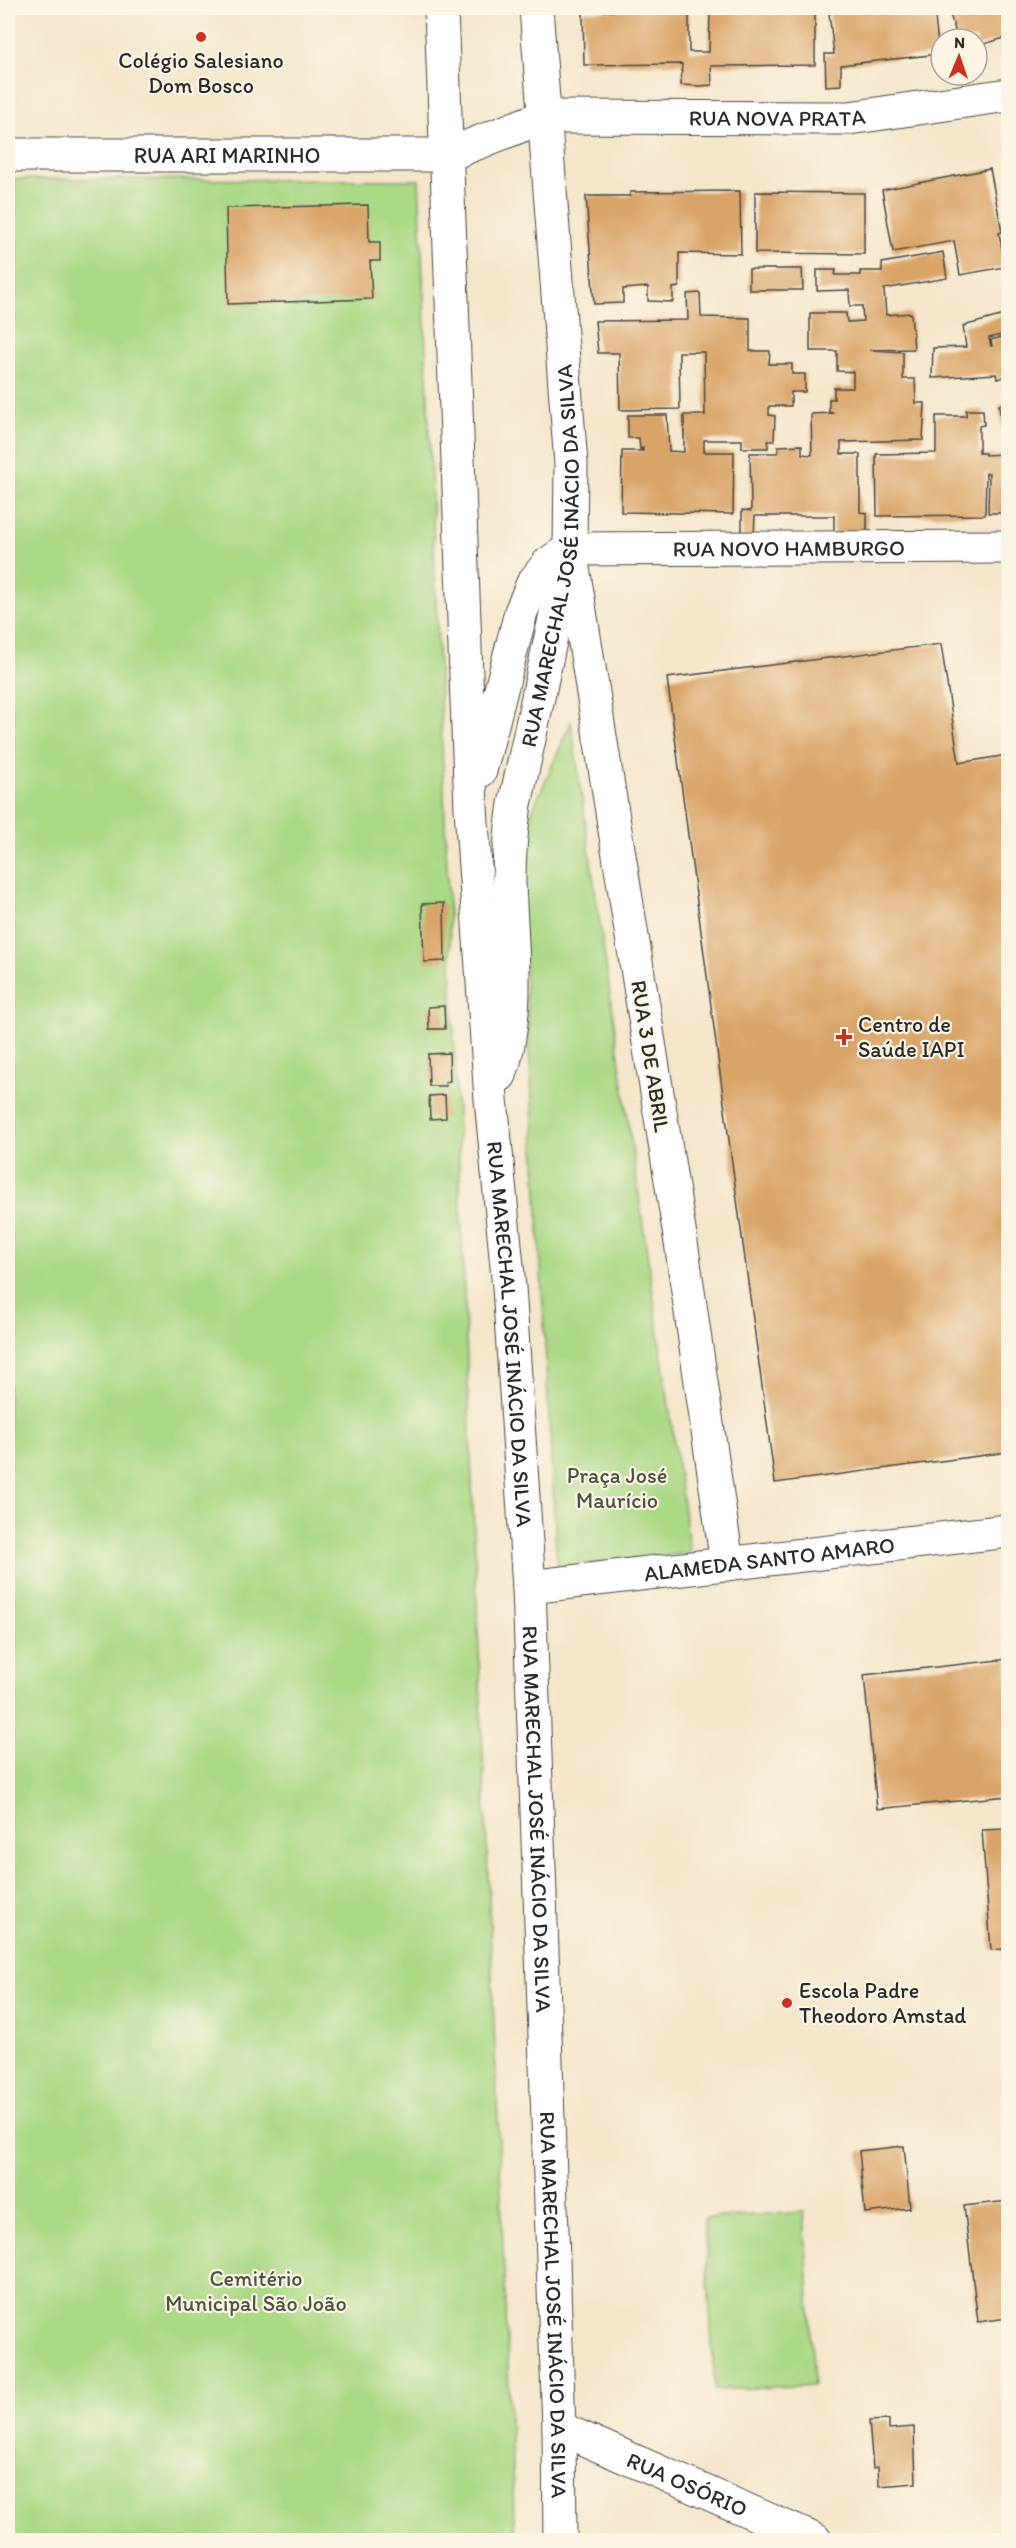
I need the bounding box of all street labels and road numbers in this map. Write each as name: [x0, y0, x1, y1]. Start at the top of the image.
street label: RUA NOVA PRATA: [689, 103, 867, 132]
street label: RUA ARI MARINHO: [134, 142, 320, 169]
street label: RUA MARECHAL JOSÉ INÁCIO DA SILVA: [515, 363, 585, 750]
street label: RUA NOVO HAMBURGO: [673, 534, 905, 563]
street label: RUA 3 DE ABRIL: [625, 978, 676, 1134]
street label: RUA MARECHAL JOSÉ INÁCIO DA SILVA: [481, 1140, 538, 1528]
street label: ALAMEDA SANTO AMARO: [643, 1531, 896, 1587]
street label: RUA MARECHAL JOSÉ INÁCIO DA SILVA: [516, 1625, 557, 2013]
street label: RUA MARECHAL JOSÉ INÁCIO DA SILVA: [534, 2111, 573, 2498]
street label: RUA OSÓRIO: [623, 2446, 751, 2523]

